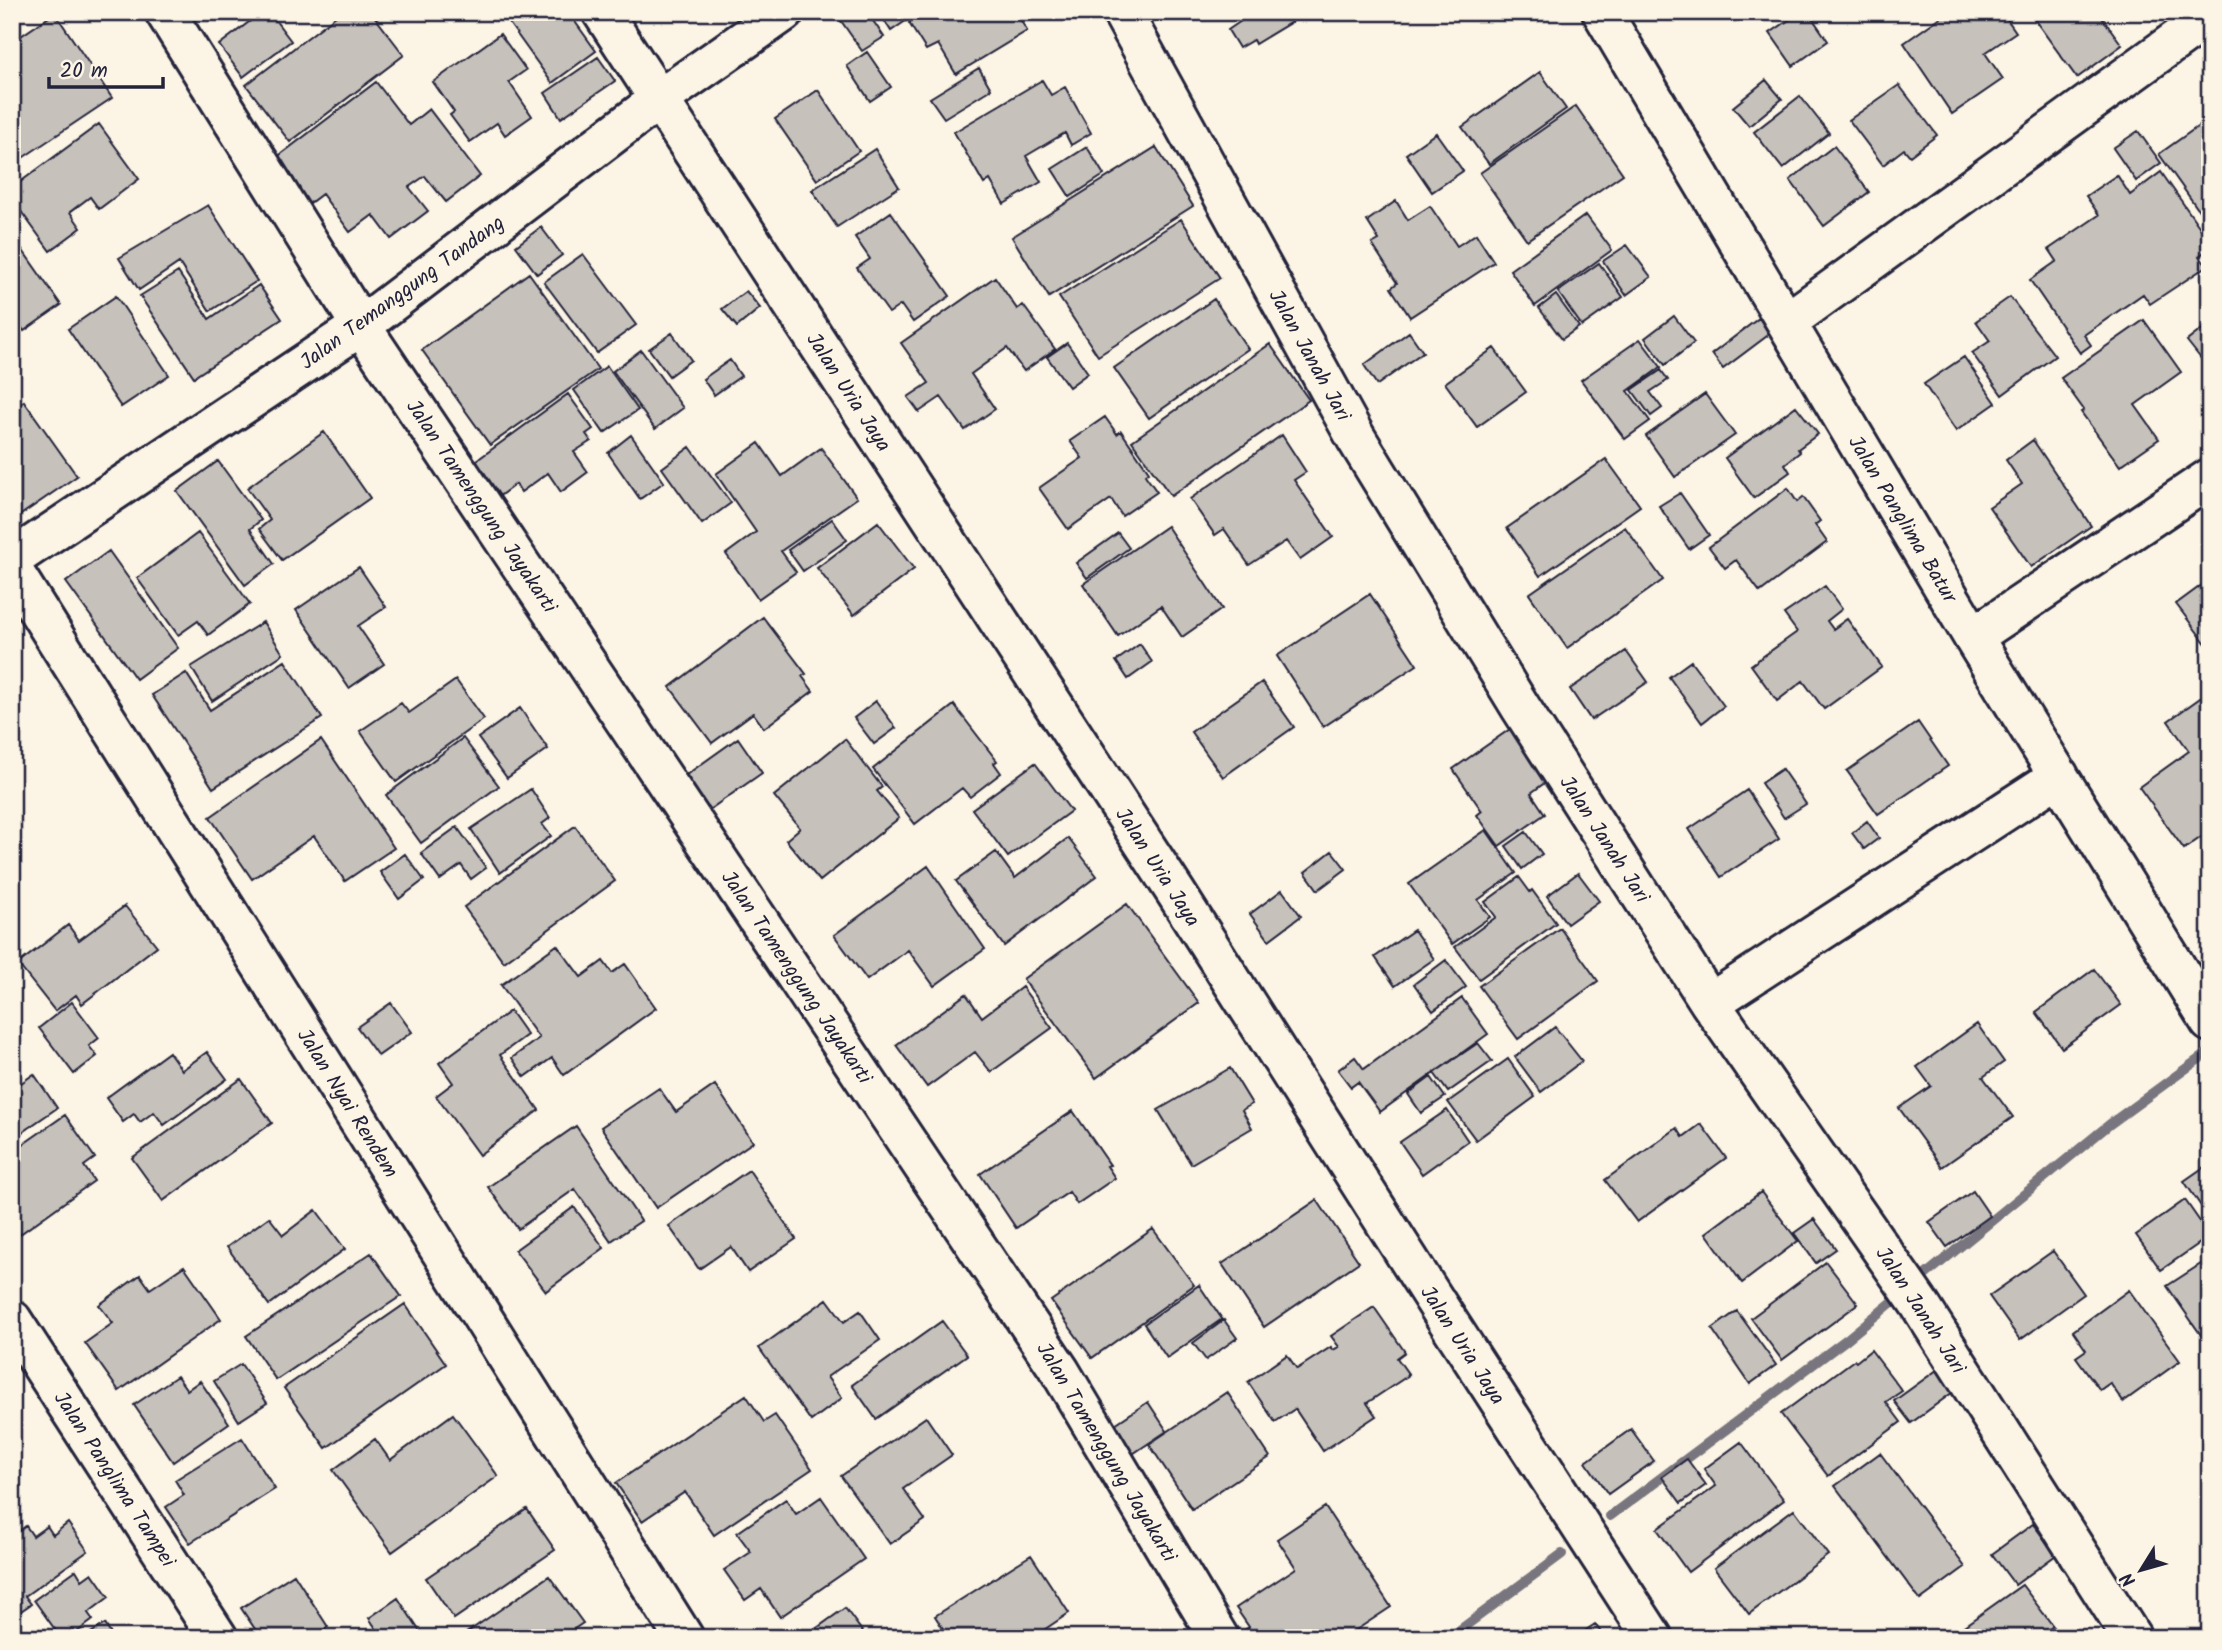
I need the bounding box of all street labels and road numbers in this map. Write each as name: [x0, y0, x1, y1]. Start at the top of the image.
street label: Jalan Temanggung Tandang: [294, 208, 512, 379]
street label: Jalan Janah Jari: [1259, 284, 1359, 429]
street label: Jalan Uria Jaya: [797, 327, 899, 459]
street label: Jalan Tamenggung Jayakarti: [397, 393, 565, 621]
street label: Jalan Panglima Batur: [1839, 430, 1965, 611]
street label: Jalan Janah Jari: [1550, 769, 1658, 911]
street label: Jalan Uria Jaya: [1106, 802, 1208, 934]
street label: Jalan Tamenggung Jayakarti: [712, 864, 880, 1092]
street label: Jalan Nyai Rendem: [287, 1022, 406, 1185]
street label: Jalan Janah Jari: [1866, 1240, 1974, 1382]
street label: Jalan Uria Jaya: [1411, 1280, 1513, 1412]
street label: Jalan Tamenggung Jayakarti: [1027, 1336, 1185, 1570]
street label: Jalan Panglima Tampei: [44, 1385, 184, 1575]

